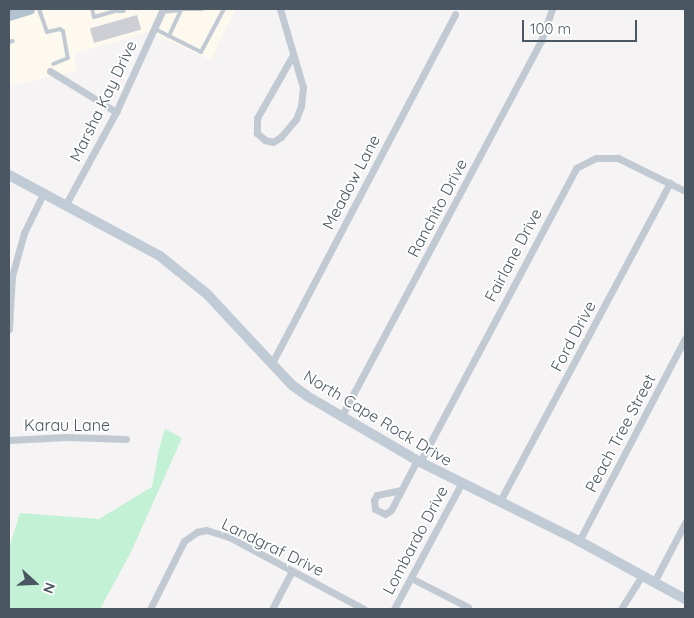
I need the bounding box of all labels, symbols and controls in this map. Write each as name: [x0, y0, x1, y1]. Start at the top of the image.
scale bar: [524, 10, 639, 42]
text: 100 m: [530, 19, 571, 38]
street label: Marsha Kay Drive: [65, 37, 141, 165]
street label: Meadow Lane: [318, 131, 384, 233]
street label: Ranchito Drive: [403, 156, 471, 260]
street label: Fairlane Drive: [480, 205, 546, 305]
street label: Ford Drive: [546, 298, 600, 374]
street label: North Cape Rock Drive: [300, 366, 456, 470]
street label: Peach Tree Street: [581, 371, 659, 495]
street label: Karau Lane: [24, 415, 110, 435]
street label: Lombardo Drive: [378, 482, 452, 598]
street label: Landgraf Drive: [219, 514, 327, 580]
north arrow: [10, 558, 60, 608]
text: N: [39, 580, 59, 596]

